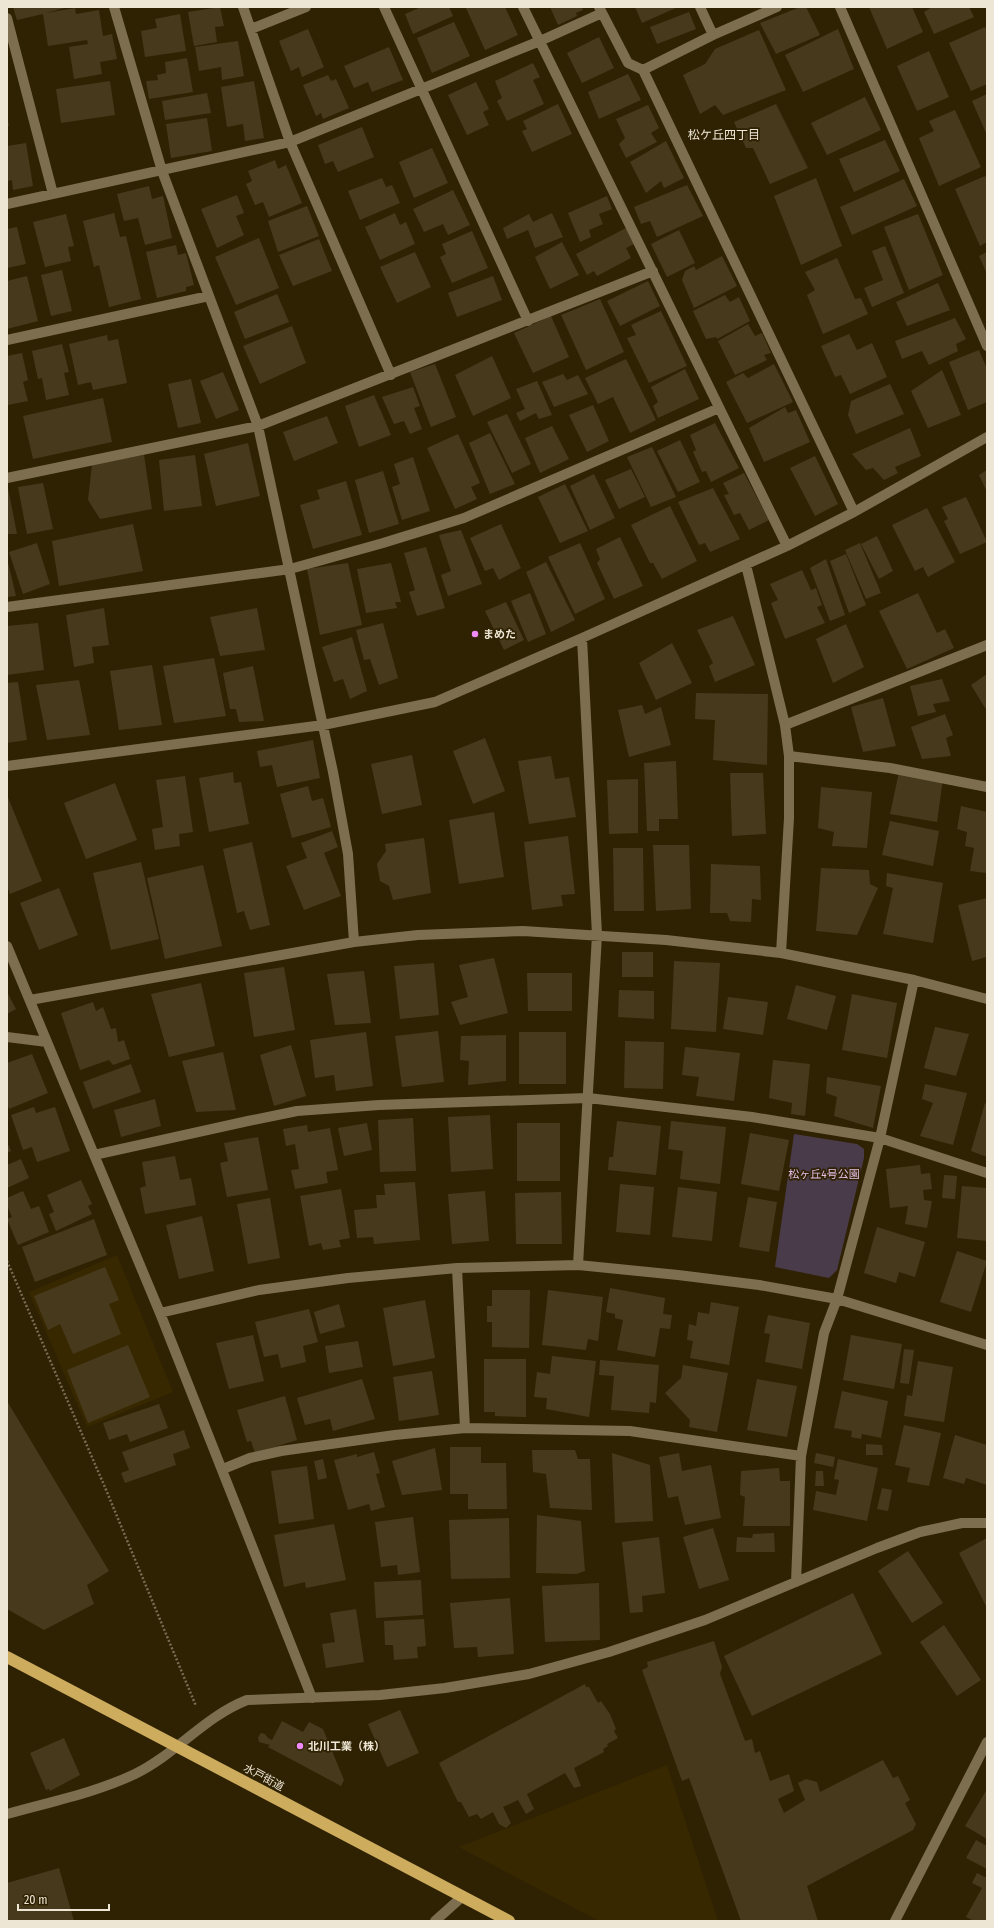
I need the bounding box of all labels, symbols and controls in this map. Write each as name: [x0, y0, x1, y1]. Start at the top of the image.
district label: 松ケ丘四丁目: [688, 128, 760, 142]
place label: まめた: [483, 628, 516, 641]
marker: まめた: [470, 629, 480, 639]
park label: 松ヶ丘4号公園: [788, 1168, 860, 1181]
place label: 北川工業（株）: [308, 1740, 385, 1753]
marker: 北川工業（株）: [295, 1741, 305, 1751]
street label: 水戸街道: [241, 1761, 286, 1794]
scale bar: [18, 1886, 109, 1912]
text: 20 m: [24, 1893, 48, 1907]

